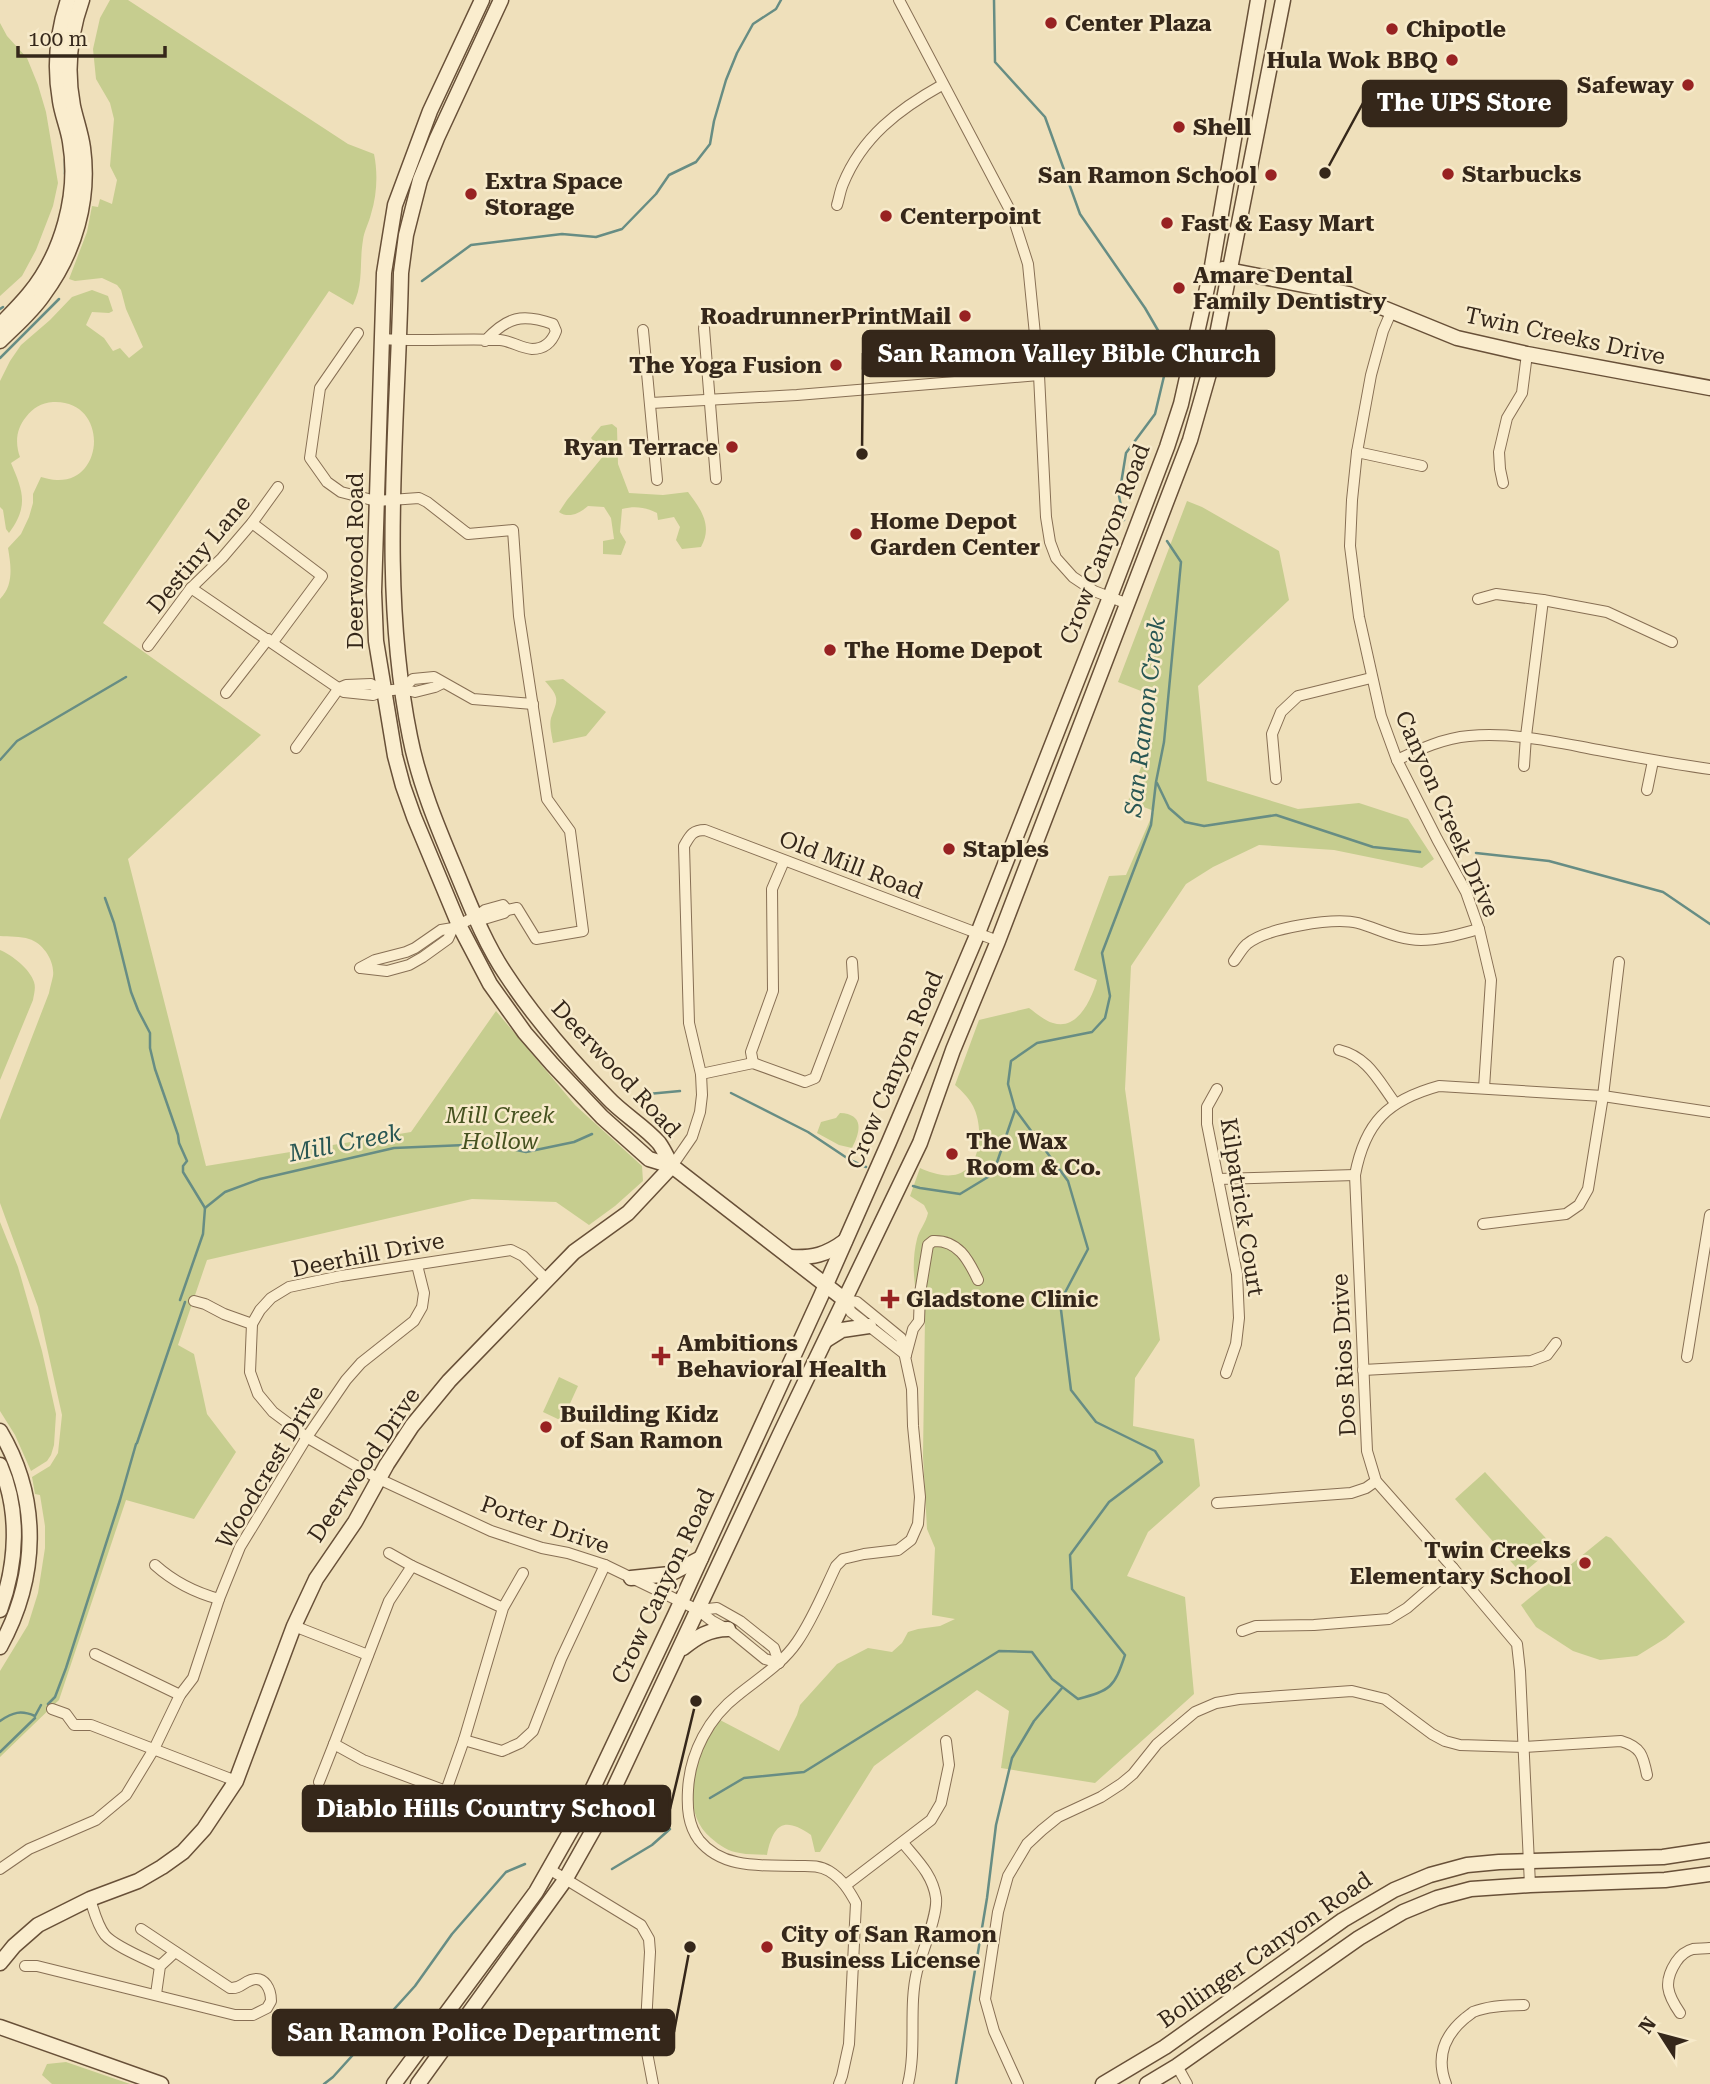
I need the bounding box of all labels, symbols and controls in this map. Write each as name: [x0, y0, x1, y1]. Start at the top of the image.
place label: Center Plaza: [1065, 10, 1212, 37]
scale bar: [18, 14, 164, 58]
marker: Center Plaza: [1043, 15, 1059, 31]
place label: Chipotle: [1406, 16, 1506, 43]
marker: Chipotle: [1384, 21, 1400, 37]
text: 100 m: [28, 27, 88, 51]
place label: Hula Wok BBQ: [1266, 47, 1438, 74]
marker: Hula Wok BBQ: [1444, 52, 1460, 68]
place label: Safeway: [1577, 72, 1674, 99]
marker: Safeway: [1680, 77, 1696, 93]
callout: The UPS Store: [1363, 81, 1566, 126]
text: The UPS Store: [1377, 89, 1551, 117]
place label: Shell: [1193, 114, 1252, 141]
marker: Shell: [1171, 119, 1187, 135]
place label: Starbucks: [1462, 161, 1581, 188]
place label: San Ramon School: [1038, 162, 1257, 189]
marker: Starbucks: [1440, 166, 1456, 182]
marker: San Ramon School: [1263, 167, 1279, 183]
place label: Extra Space Storage: [485, 168, 623, 221]
marker: Extra Space Storage: [463, 186, 479, 202]
place label: Centerpoint: [900, 203, 1041, 230]
marker: Centerpoint: [878, 208, 894, 224]
place label: Fast & Easy Mart: [1181, 210, 1374, 237]
marker: Fast & Easy Mart: [1159, 215, 1175, 231]
place label: Amare Dental Family Dentistry: [1193, 262, 1387, 315]
marker: Amare Dental Family Dentistry: [1171, 280, 1187, 296]
street label: Twin Creeks Drive: [1462, 302, 1668, 370]
place label: RoadrunnerPrintMail: [700, 303, 951, 330]
marker: RoadrunnerPrintMail: [957, 308, 973, 324]
callout: San Ramon Valley Bible Church: [863, 331, 1274, 376]
text: San Ramon Valley Bible Church: [878, 340, 1260, 368]
place label: The Yoga Fusion: [629, 352, 823, 379]
marker: The Yoga Fusion: [828, 357, 844, 373]
place label: Ryan Terrace: [564, 434, 718, 461]
marker: Ryan Terrace: [724, 439, 740, 455]
street label: Crow Canyon Road: [1054, 440, 1156, 648]
street label: Deerwood Road: [342, 472, 369, 650]
street label: Destiny Lane: [142, 489, 256, 619]
place label: Home Depot Garden Center: [870, 508, 1040, 561]
marker: Home Depot Garden Center: [848, 526, 864, 542]
water label: San Ramon Creek: [1119, 616, 1171, 819]
place label: The Home Depot: [844, 637, 1042, 664]
marker: The Home Depot: [822, 642, 838, 658]
street label: Canyon Creek Drive: [1389, 707, 1505, 921]
street label: Old Mill Road: [775, 825, 927, 905]
place label: Staples: [963, 836, 1049, 863]
marker: Staples: [941, 841, 957, 857]
street label: Crow Canyon Road: [841, 967, 949, 1173]
street label: Deerwood Road: [546, 995, 686, 1143]
park label: Mill Creek Hollow: [444, 1102, 555, 1155]
street label: Kilpatrick Court: [1215, 1116, 1270, 1299]
water label: Mill Creek: [285, 1118, 404, 1168]
place label: The Wax Room & Co.: [966, 1128, 1101, 1181]
marker: The Wax Room & Co.: [944, 1146, 960, 1162]
street label: Deerhill Drive: [289, 1227, 447, 1283]
street label: Dos Rios Drive: [1326, 1273, 1362, 1437]
place label: Gladstone Clinic: [906, 1286, 1098, 1313]
marker: Gladstone Clinic: [880, 1289, 900, 1309]
place label: Ambitions Behavioral Health: [677, 1330, 887, 1383]
marker: Ambitions Behavioral Health: [651, 1346, 671, 1366]
street label: Woodcrest Drive: [211, 1381, 329, 1553]
street label: Deerwood Drive: [302, 1383, 426, 1547]
place label: Building Kidz of San Ramon: [560, 1401, 723, 1454]
marker: Building Kidz of San Ramon: [538, 1419, 554, 1435]
street label: Crow Canyon Road: [606, 1484, 720, 1688]
street label: Porter Drive: [477, 1490, 613, 1560]
place label: Twin Creeks Elementary School: [1350, 1537, 1571, 1590]
marker: Twin Creeks Elementary School: [1577, 1555, 1593, 1571]
callout: Diablo Hills Country School: [303, 1786, 670, 1831]
text: Diablo Hills Country School: [316, 1795, 656, 1823]
street label: Bollinger Canyon Road: [1153, 1866, 1377, 2034]
place label: City of San Ramon Business License: [781, 1921, 997, 1974]
marker: City of San Ramon Business License: [759, 1939, 775, 1955]
north arrow: [1626, 2000, 1696, 2070]
callout: San Ramon Police Department: [273, 2010, 674, 2055]
text: N: [1634, 2012, 1661, 2038]
text: San Ramon Police Department: [287, 2019, 661, 2047]

